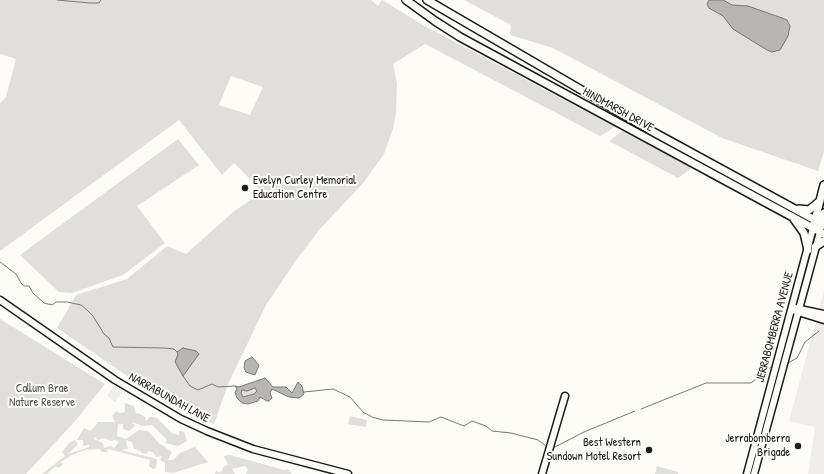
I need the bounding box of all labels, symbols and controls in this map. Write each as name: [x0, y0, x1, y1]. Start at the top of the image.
street label: HINDMARSH DRIVE: [580, 85, 656, 135]
place label: Evelyn Curley Memorial Education Centre: [253, 174, 356, 202]
marker: Evelyn Curley Memorial Education Centre: [240, 183, 250, 193]
street label: JERRABOMBERRA AVENUE: [753, 270, 797, 384]
street label: NARRABUNDAH LANE: [126, 370, 212, 426]
park label: Callum Brae Nature Reserve: [9, 382, 75, 410]
place label: Jerrabomberra Brigade: [725, 432, 790, 460]
place label: Best Western Sundown Motel Resort: [547, 436, 641, 464]
marker: Jerrabomberra Brigade: [793, 441, 803, 451]
marker: Best Western Sundown Motel Resort: [644, 445, 654, 455]

